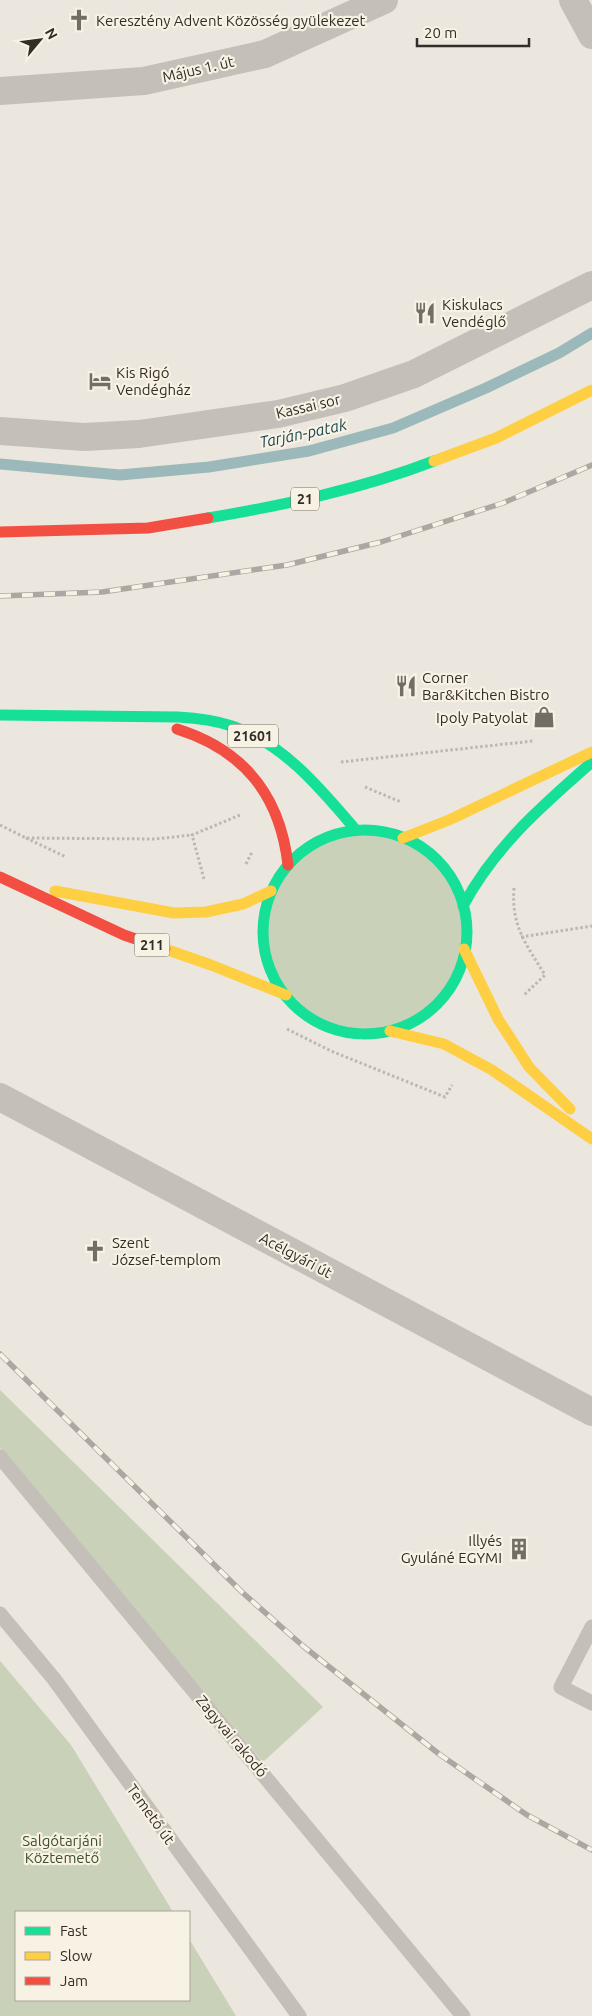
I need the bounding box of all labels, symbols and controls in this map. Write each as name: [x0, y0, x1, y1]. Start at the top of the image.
church icon: Keresztény Advent Közösség gyülekezet: [66, 7, 92, 33]
place label: Keresztény Advent Közösség gyülekezet: [96, 12, 366, 29]
north arrow: [15, 15, 65, 65]
scale bar: [417, 15, 530, 47]
text: 20 m: [424, 24, 457, 41]
text: N: [42, 25, 61, 42]
street label: Május 1. út: [161, 52, 236, 85]
place label: Kiskulacs Vendéglő: [442, 296, 506, 330]
restaurant icon: Kiskulacs Vendéglő: [412, 300, 438, 326]
place label: Kis Rigó Vendégház: [116, 364, 191, 398]
hotel icon: Kis Rigó Vendégház: [87, 368, 113, 394]
street label: Kassai sor: [274, 390, 342, 422]
water label: Tarján-patak: [258, 415, 349, 451]
road number: 21: [291, 488, 319, 510]
place label: Corner Bar&Kitchen Bistro: [422, 669, 550, 703]
restaurant icon: Corner Bar&Kitchen Bistro: [393, 673, 419, 699]
shop icon: Ipoly Patyolat: [531, 704, 557, 730]
place label: Ipoly Patyolat: [436, 709, 528, 726]
road number: 21601: [228, 724, 278, 748]
road number: 211: [134, 934, 170, 956]
street label: Acélgyári út: [257, 1229, 335, 1281]
place label: Szent József-templom: [112, 1234, 221, 1268]
church icon: Szent József-templom: [82, 1238, 108, 1264]
place label: Illyés Gyuláné EGYMI: [401, 1532, 502, 1566]
building icon: Illyés Gyuláné EGYMI: [506, 1536, 532, 1562]
street label: Zagyvai rakodó: [193, 1692, 271, 1780]
street label: Temető út: [124, 1781, 178, 1847]
park label: Salgótarjáni Köztemető: [22, 1832, 102, 1866]
legend: [15, 1911, 190, 2001]
text: Fast: [60, 1922, 88, 1939]
text: Slow: [60, 1947, 93, 1964]
text: Jam: [60, 1972, 88, 1989]

